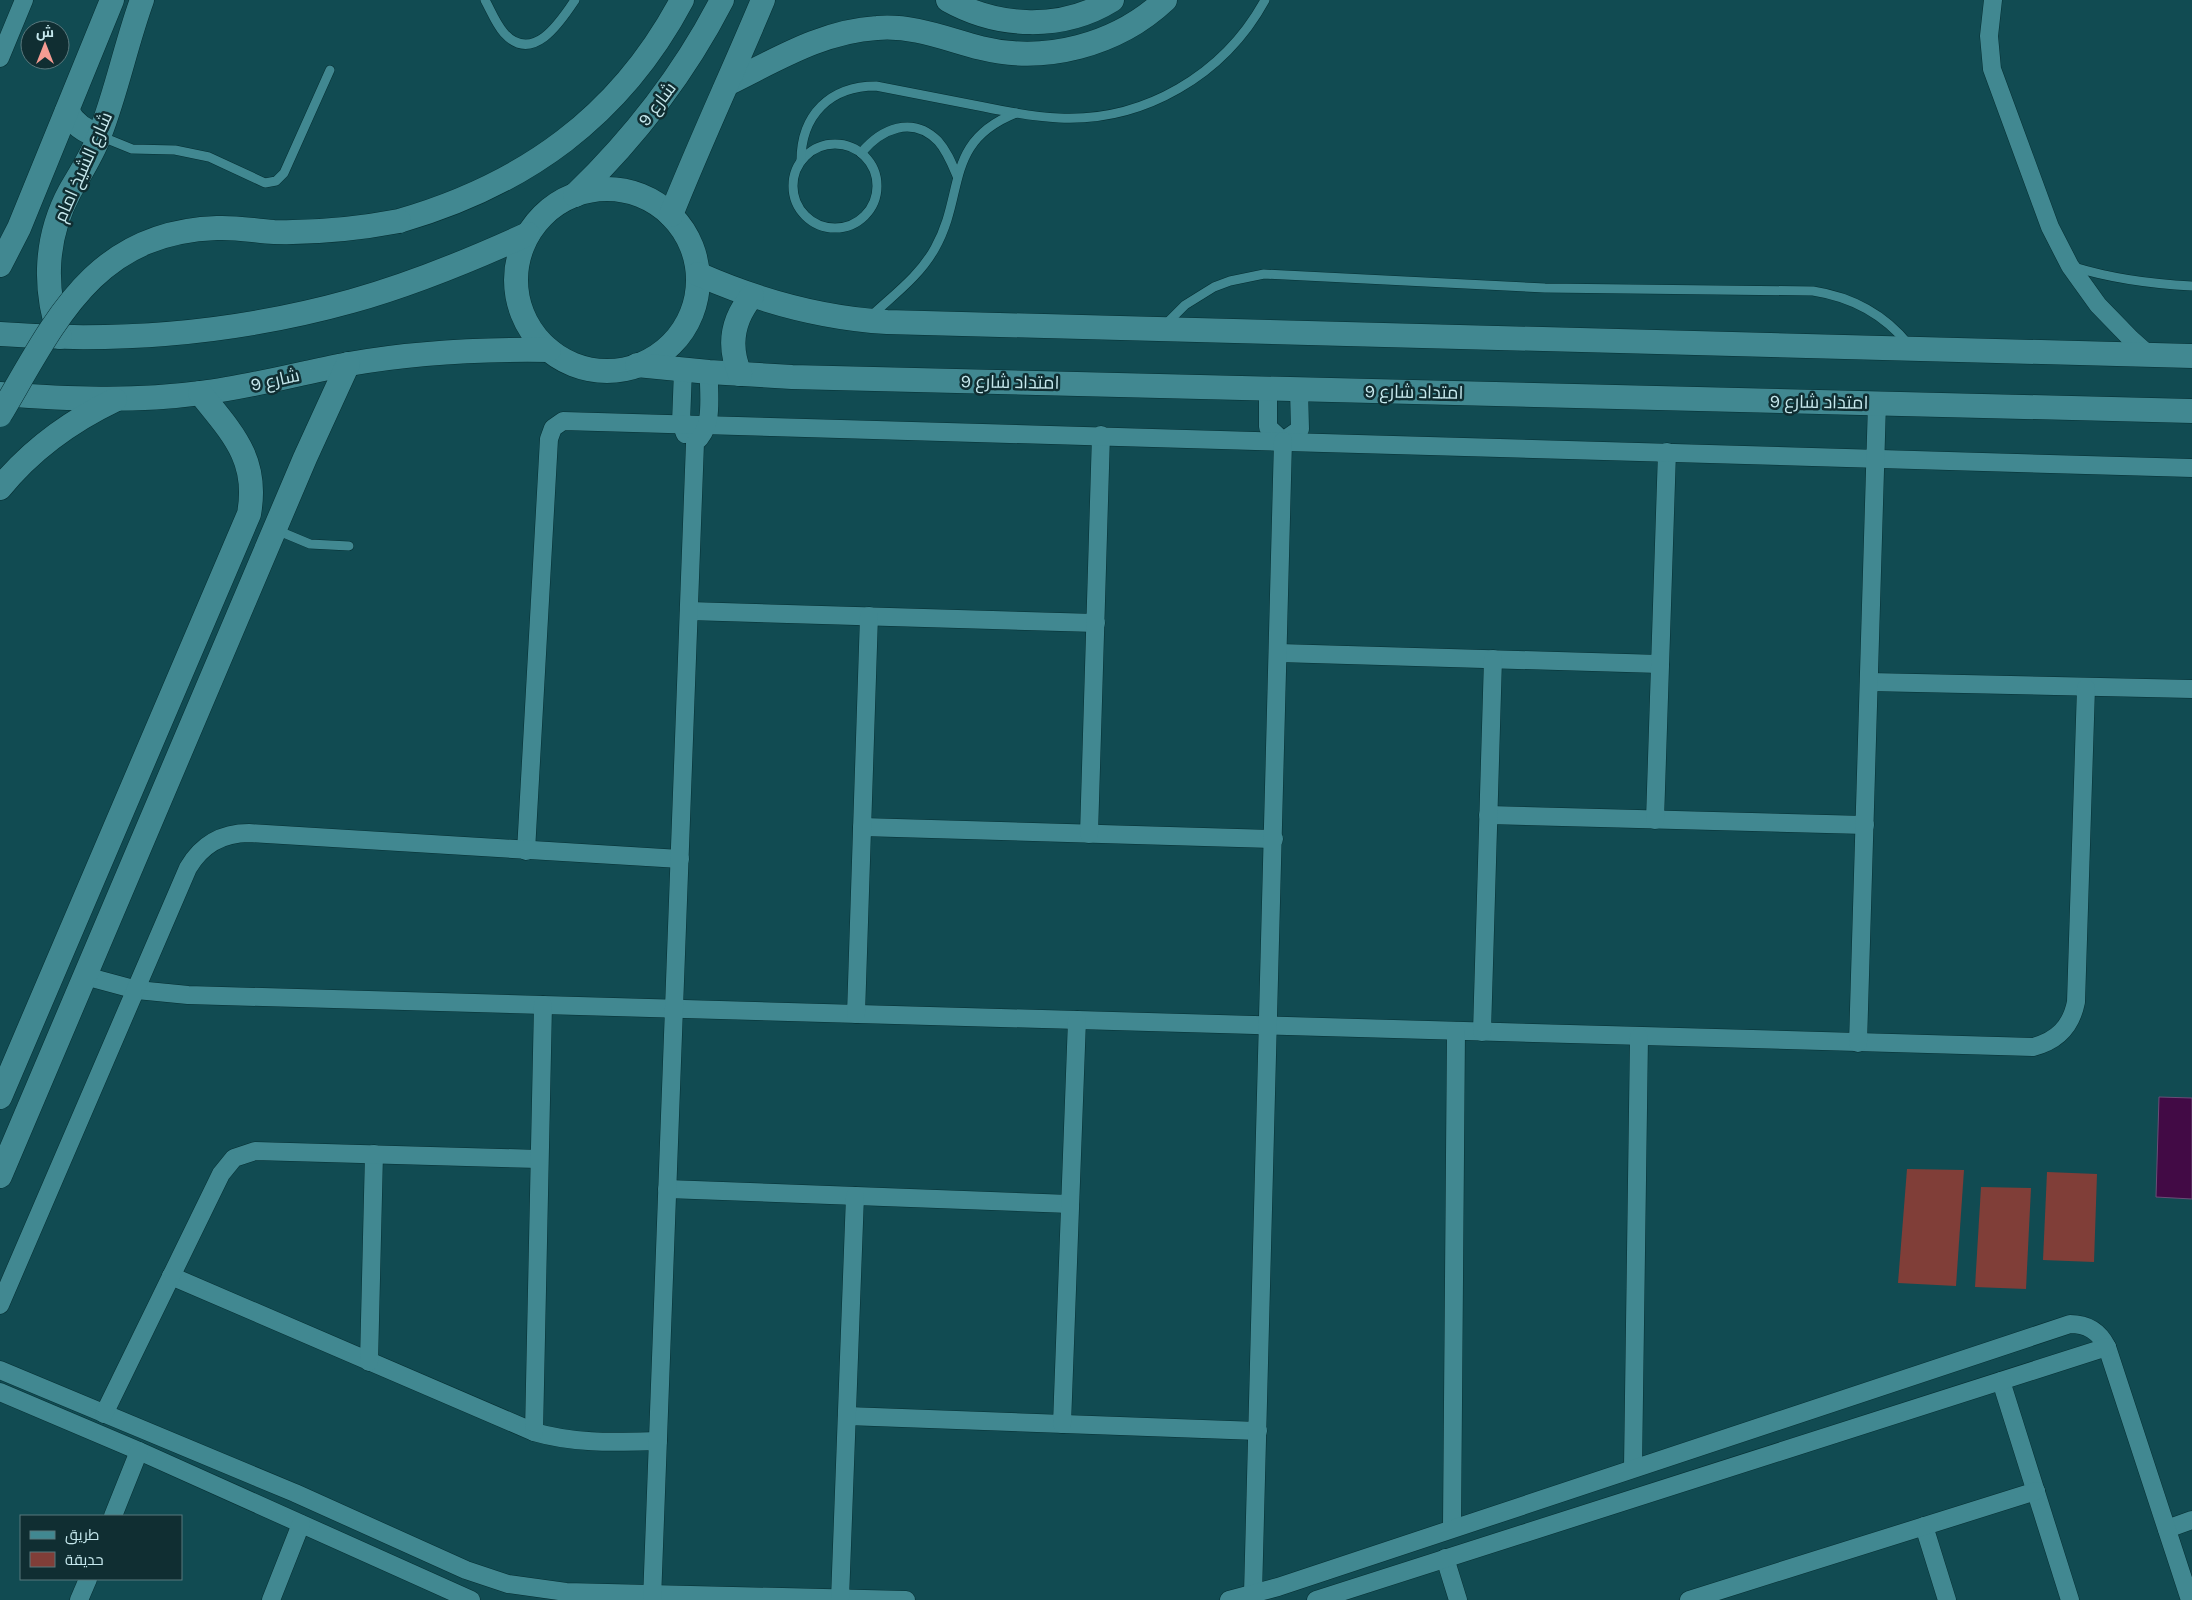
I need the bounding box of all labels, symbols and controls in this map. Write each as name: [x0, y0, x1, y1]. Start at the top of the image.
north arrow: [20, 20, 70, 70]
text: ش: [36, 24, 54, 41]
street label: شارع 9: [633, 78, 682, 131]
street label: شارع الشيخ امام: [49, 109, 118, 226]
street label: شارع 9: [248, 364, 302, 397]
street label: امتداد شارع 9: [960, 370, 1060, 395]
street label: امتداد شارع 9: [1364, 380, 1464, 405]
street label: امتداد شارع 9: [1769, 390, 1869, 415]
legend: [20, 1515, 182, 1580]
text: طريق: [65, 1526, 99, 1545]
text: حديقة: [65, 1551, 104, 1569]

